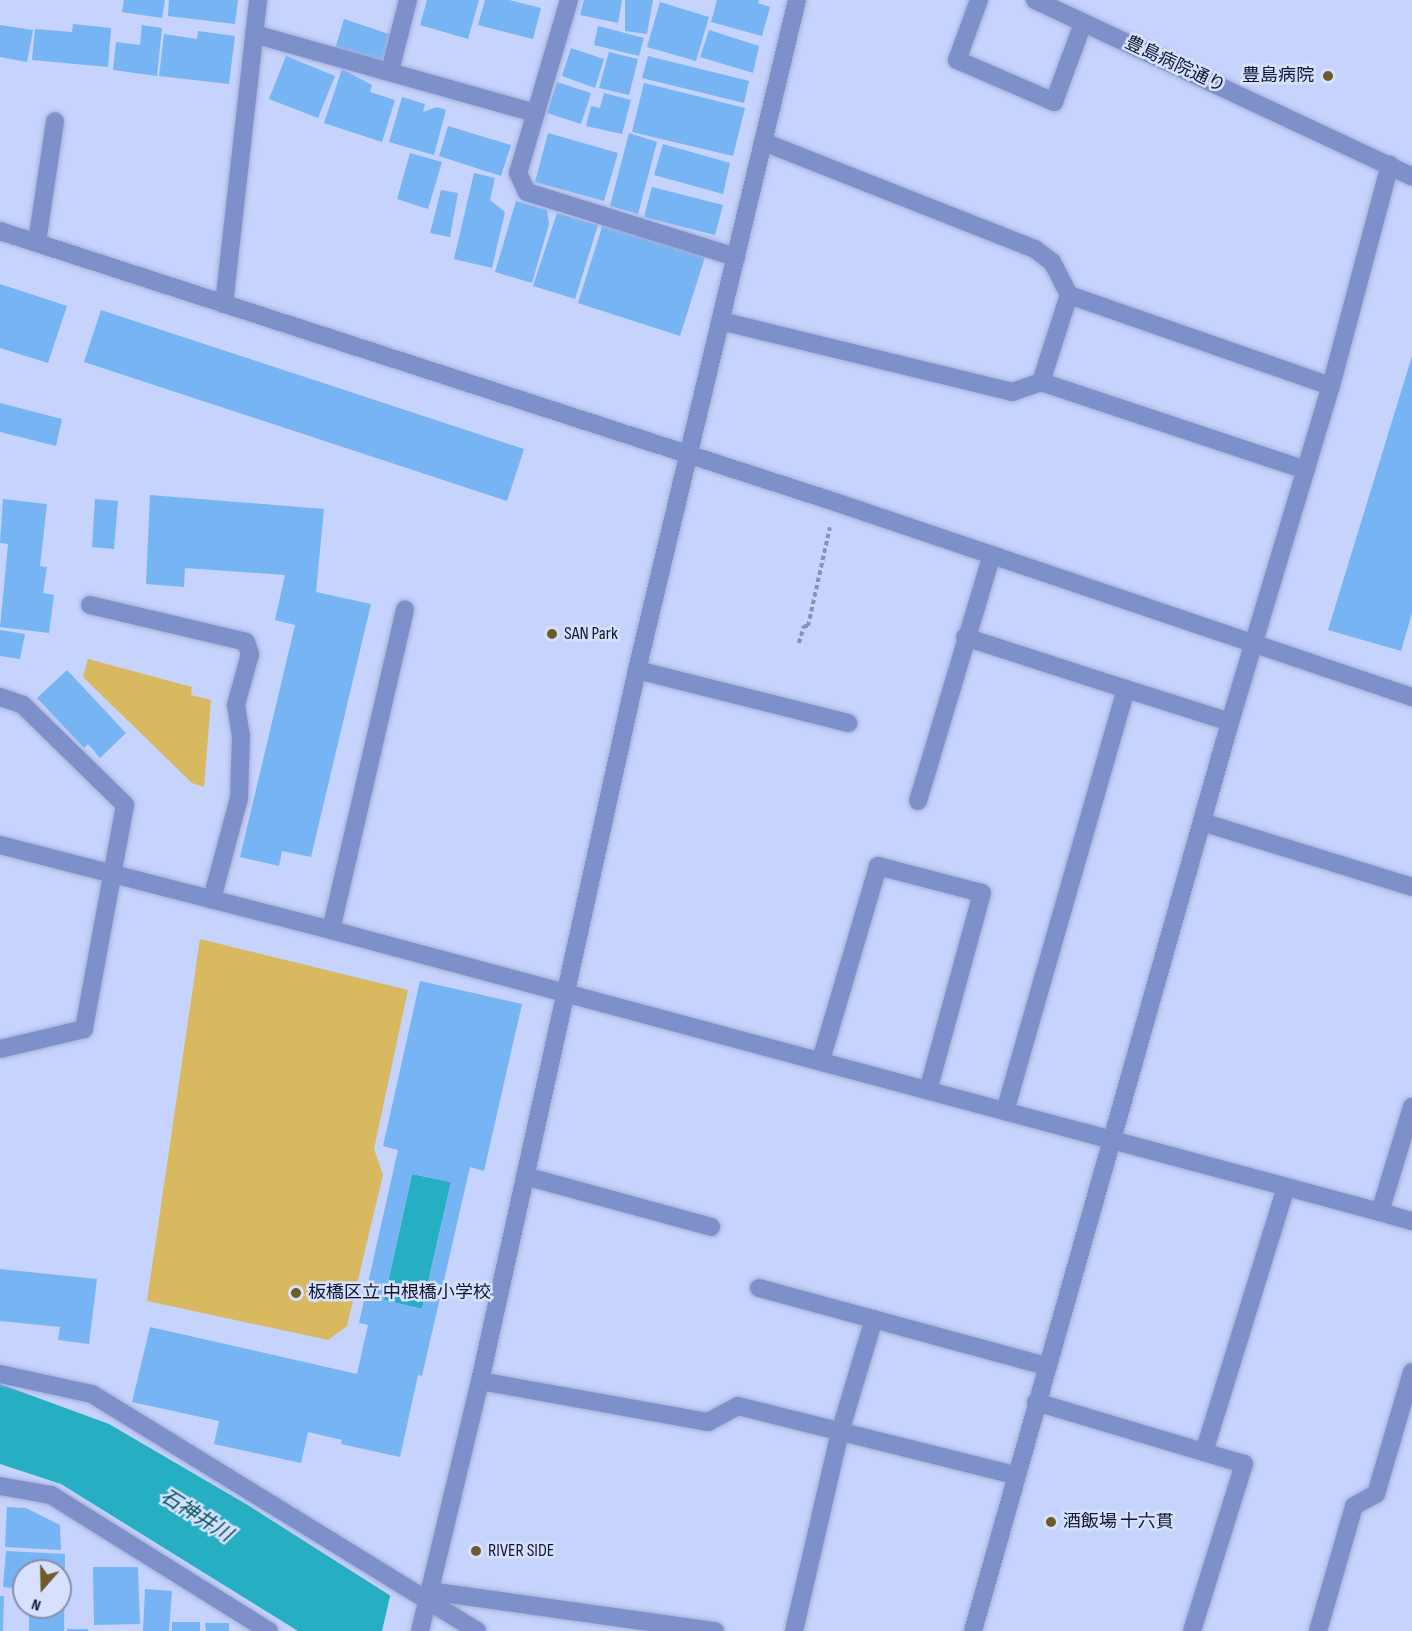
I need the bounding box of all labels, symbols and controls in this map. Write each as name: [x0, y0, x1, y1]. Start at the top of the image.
street label: 豊島病院通り: [1121, 32, 1229, 98]
place label: 豊島病院: [1242, 65, 1314, 87]
marker: 豊島病院: [1319, 67, 1337, 85]
place label: SAN Park: [564, 623, 618, 645]
marker: SAN Park: [545, 627, 559, 641]
place label: 板橋区立 中根橋小学校: [308, 1282, 491, 1304]
marker: 板橋区立 中根橋小学校: [289, 1286, 303, 1300]
water label: 石神井川: [156, 1485, 236, 1547]
place label: 酒飯場 十六貫: [1063, 1511, 1174, 1533]
marker: 酒飯場 十六貫: [1044, 1515, 1058, 1529]
place label: RIVER SIDE: [488, 1540, 554, 1562]
marker: RIVER SIDE: [469, 1544, 483, 1558]
north arrow: [12, 1559, 72, 1619]
text: N: [29, 1594, 44, 1615]

